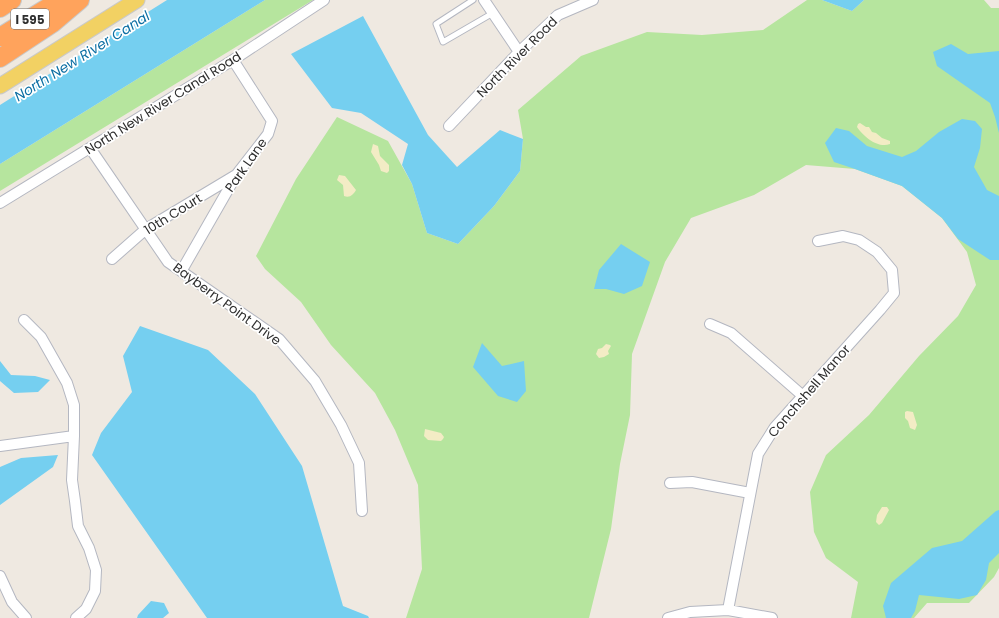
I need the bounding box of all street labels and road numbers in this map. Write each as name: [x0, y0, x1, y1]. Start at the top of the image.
road number: I 595: [11, 9, 49, 29]
street label: North River Road: [472, 12, 562, 102]
street label: North New River Canal Road: [81, 47, 245, 159]
street label: Park Lane: [220, 134, 272, 196]
street label: 10th Court: [140, 189, 206, 239]
street label: Bayberry Point Drive: [169, 258, 285, 350]
street label: Conchshell Manor: [763, 340, 855, 442]

